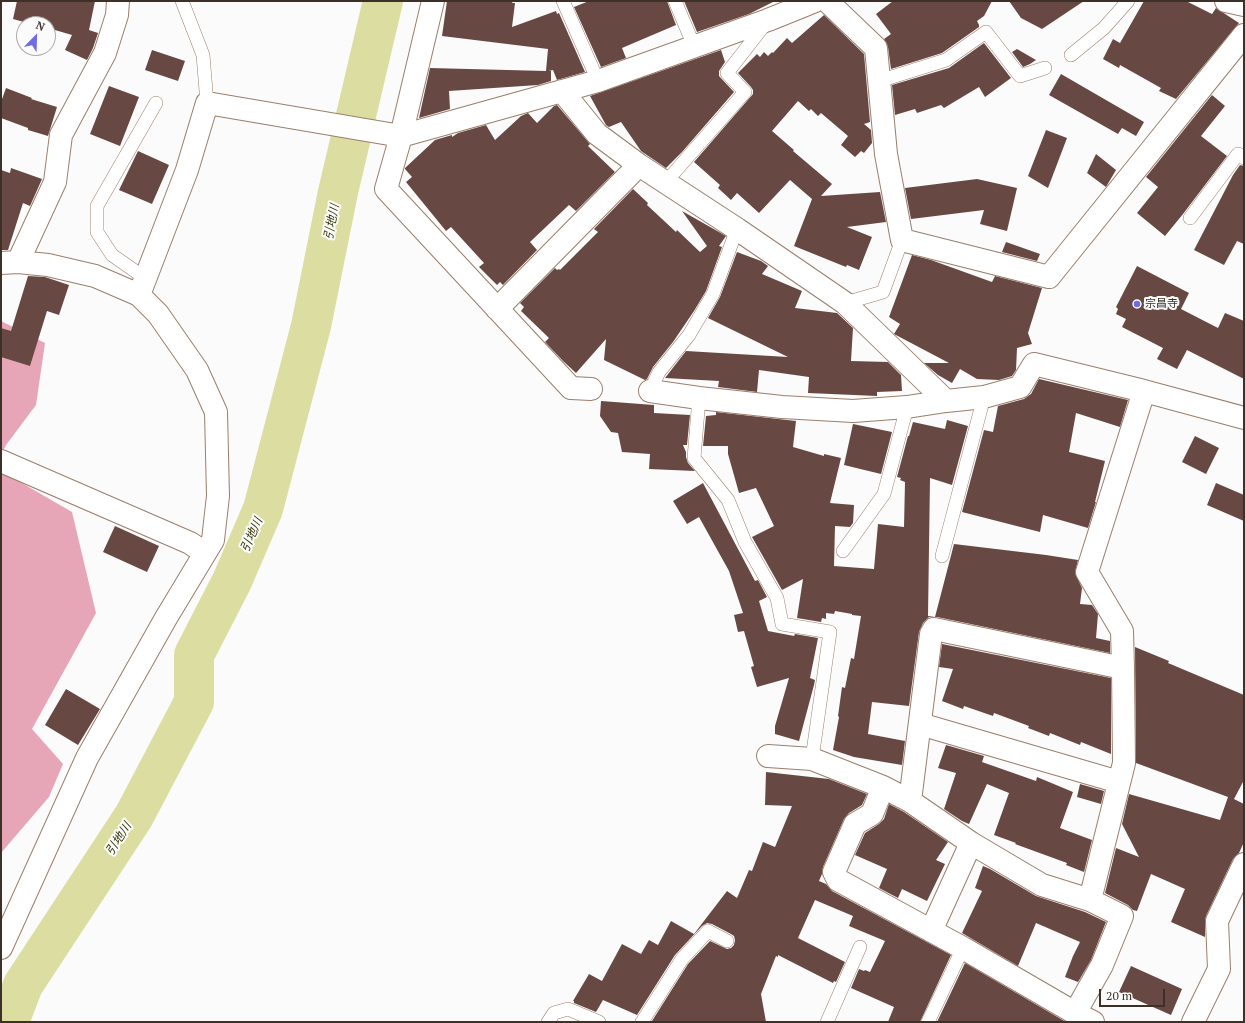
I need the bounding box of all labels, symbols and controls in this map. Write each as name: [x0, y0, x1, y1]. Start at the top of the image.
north arrow: [16, 16, 56, 56]
text: N: [34, 18, 47, 34]
water label: 引地川: [321, 203, 343, 241]
place label: 宗昌寺: [1145, 297, 1178, 311]
marker: 宗昌寺: [1132, 299, 1142, 309]
water label: 引地川: [238, 516, 266, 554]
water label: 引地川: [103, 820, 135, 858]
scale bar: [1101, 981, 1167, 1007]
text: 20 m: [1106, 988, 1132, 1003]

